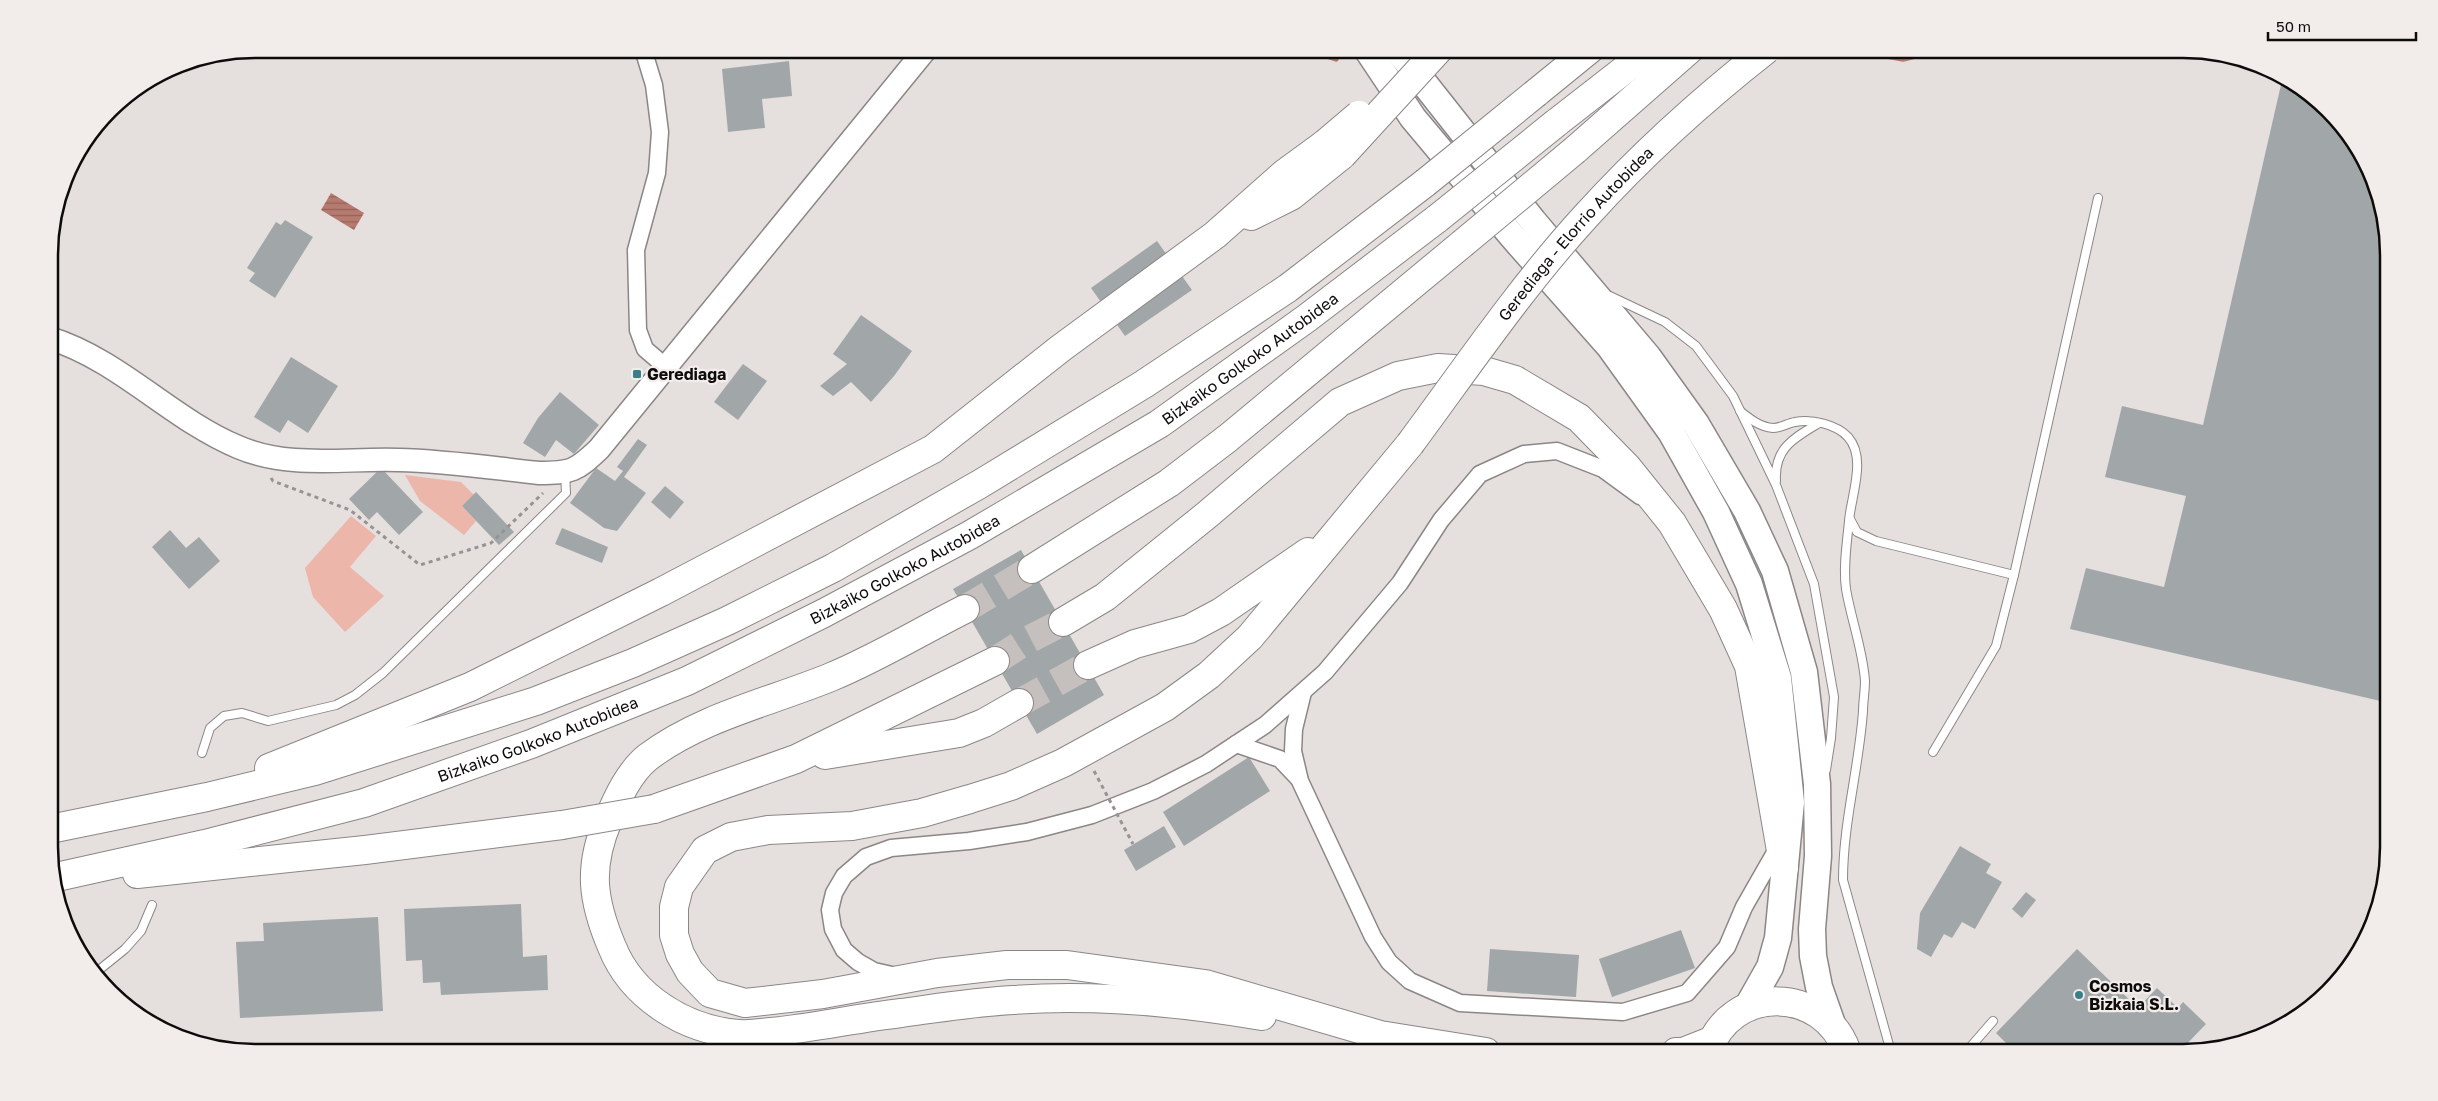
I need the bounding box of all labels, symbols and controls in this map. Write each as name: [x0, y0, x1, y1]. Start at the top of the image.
scale bar: [2268, 10, 2416, 42]
text: 50 m: [2276, 17, 2311, 35]
street label: Gerediaga - Elorrio Autobidea: [1494, 142, 1657, 325]
street label: Bizkaiko Golkoko Autobidea: [1158, 288, 1342, 429]
place label: Gerediaga: [647, 364, 726, 384]
marker: Gerediaga: [631, 368, 643, 380]
street label: Bizkaiko Golkoko Autobidea: [806, 510, 1003, 628]
street label: Bizkaiko Golkoko Autobidea: [435, 692, 641, 786]
place label: Cosmos Bizkaia S.L.: [2089, 976, 2179, 1014]
marker: Cosmos Bizkaia S.L.: [2073, 989, 2085, 1001]

